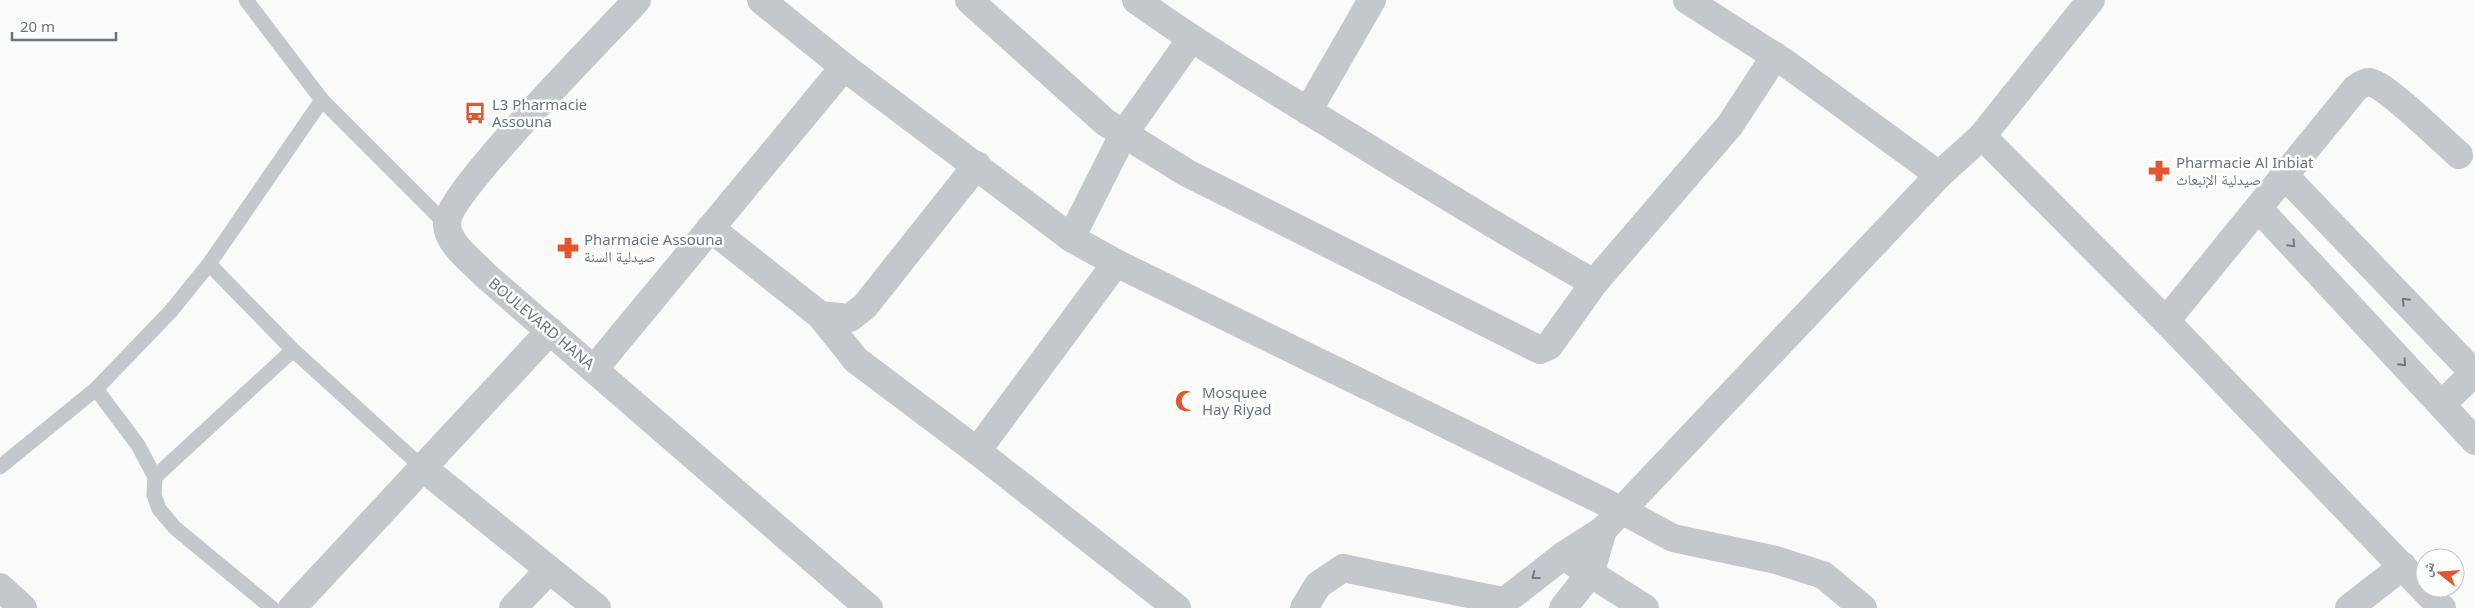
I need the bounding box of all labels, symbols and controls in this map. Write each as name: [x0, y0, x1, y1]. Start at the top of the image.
scale bar: [12, 10, 116, 42]
text: 20 m: [20, 16, 55, 36]
place label: L3 Pharmacie Assouna: [492, 94, 587, 131]
bus stop icon: L3 Pharmacie Assouna: [462, 100, 488, 126]
place label: Pharmacie Al Inbiat صيدلية الإنبعاث: [2176, 152, 2314, 189]
pharmacy icon: Pharmacie Al Inbiat صيدلية الإنبعاث: [2146, 158, 2172, 184]
place label: Pharmacie Assouna صيدلية السنة: [584, 229, 723, 266]
pharmacy icon: Pharmacie Assouna صيدلية السنة: [555, 235, 581, 261]
one-way arrow: [2286, 239, 2295, 248]
street label: BOULEVARD HANA: [485, 273, 599, 374]
one-way arrow: [2402, 298, 2411, 307]
one-way arrow: [2397, 357, 2406, 366]
place label: Mosquee Hay Riyad: [1202, 382, 1272, 419]
mosque icon: Mosquee Hay Riyad: [1173, 388, 1199, 414]
north arrow: [2415, 548, 2465, 598]
text: ش: [2416, 559, 2438, 579]
one-way arrow: [1532, 571, 1541, 579]

